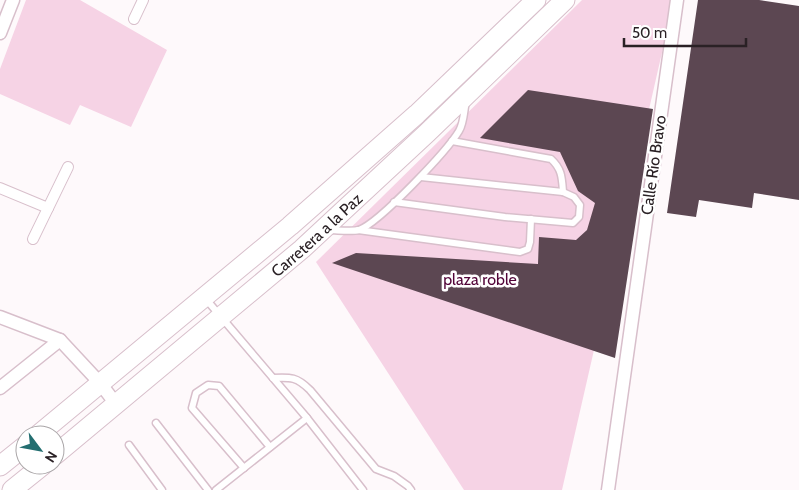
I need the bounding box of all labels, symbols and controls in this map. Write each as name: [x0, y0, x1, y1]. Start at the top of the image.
scale bar: [624, 15, 746, 47]
text: 50 m: [632, 24, 667, 42]
street label: Calle Río Bravo: [637, 114, 670, 216]
street label: Carretera a la Paz: [267, 189, 367, 281]
park label: plaza roble: [443, 270, 517, 289]
north arrow: [15, 425, 65, 475]
text: N: [41, 448, 61, 466]

